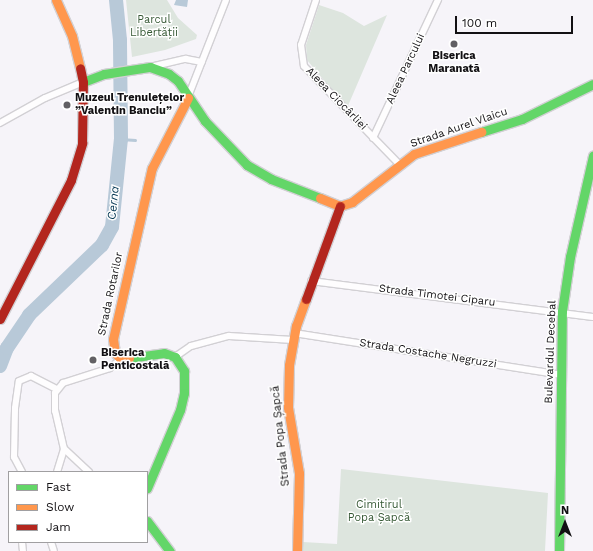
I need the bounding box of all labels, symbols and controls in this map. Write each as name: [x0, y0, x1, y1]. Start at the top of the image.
scale bar: [457, 8, 575, 34]
park label: Parcul Libertății: [130, 14, 178, 40]
text: 100 m: [462, 16, 497, 30]
street label: Aleea Parcului: [384, 32, 428, 106]
marker: Biserica Maranată: [449, 39, 459, 49]
place label: Biserica Maranată: [428, 50, 480, 76]
street label: Aleea Ciocârliei: [302, 65, 370, 133]
place label: Muzeul Trenulețelor ”Valentin Banciu”: [75, 92, 184, 118]
marker: Muzeul Trenulețelor ”Valentin Banciu”: [62, 100, 72, 110]
street label: Strada Aurel Vlaicu: [408, 105, 510, 151]
water label: Cerna: [105, 185, 123, 221]
street label: Strada Rotarilor: [96, 251, 126, 337]
street label: Strada Timotei Ciparu: [378, 282, 496, 310]
street label: Bulevardul Decebal: [543, 300, 559, 404]
street label: Strada Costache Negruzzi: [358, 337, 498, 371]
place label: Biserica Penticostală: [101, 347, 169, 373]
marker: Biserica Penticostală: [88, 355, 98, 365]
street label: Strada Popa Șapcă: [269, 385, 293, 487]
legend: [8, 471, 148, 543]
text: Fast: [46, 480, 71, 494]
park label: Cimitirul Popa Șapcă: [348, 499, 410, 525]
text: Slow: [46, 500, 74, 514]
north arrow: [545, 503, 585, 543]
text: N: [561, 504, 569, 517]
text: Jam: [46, 520, 71, 534]

